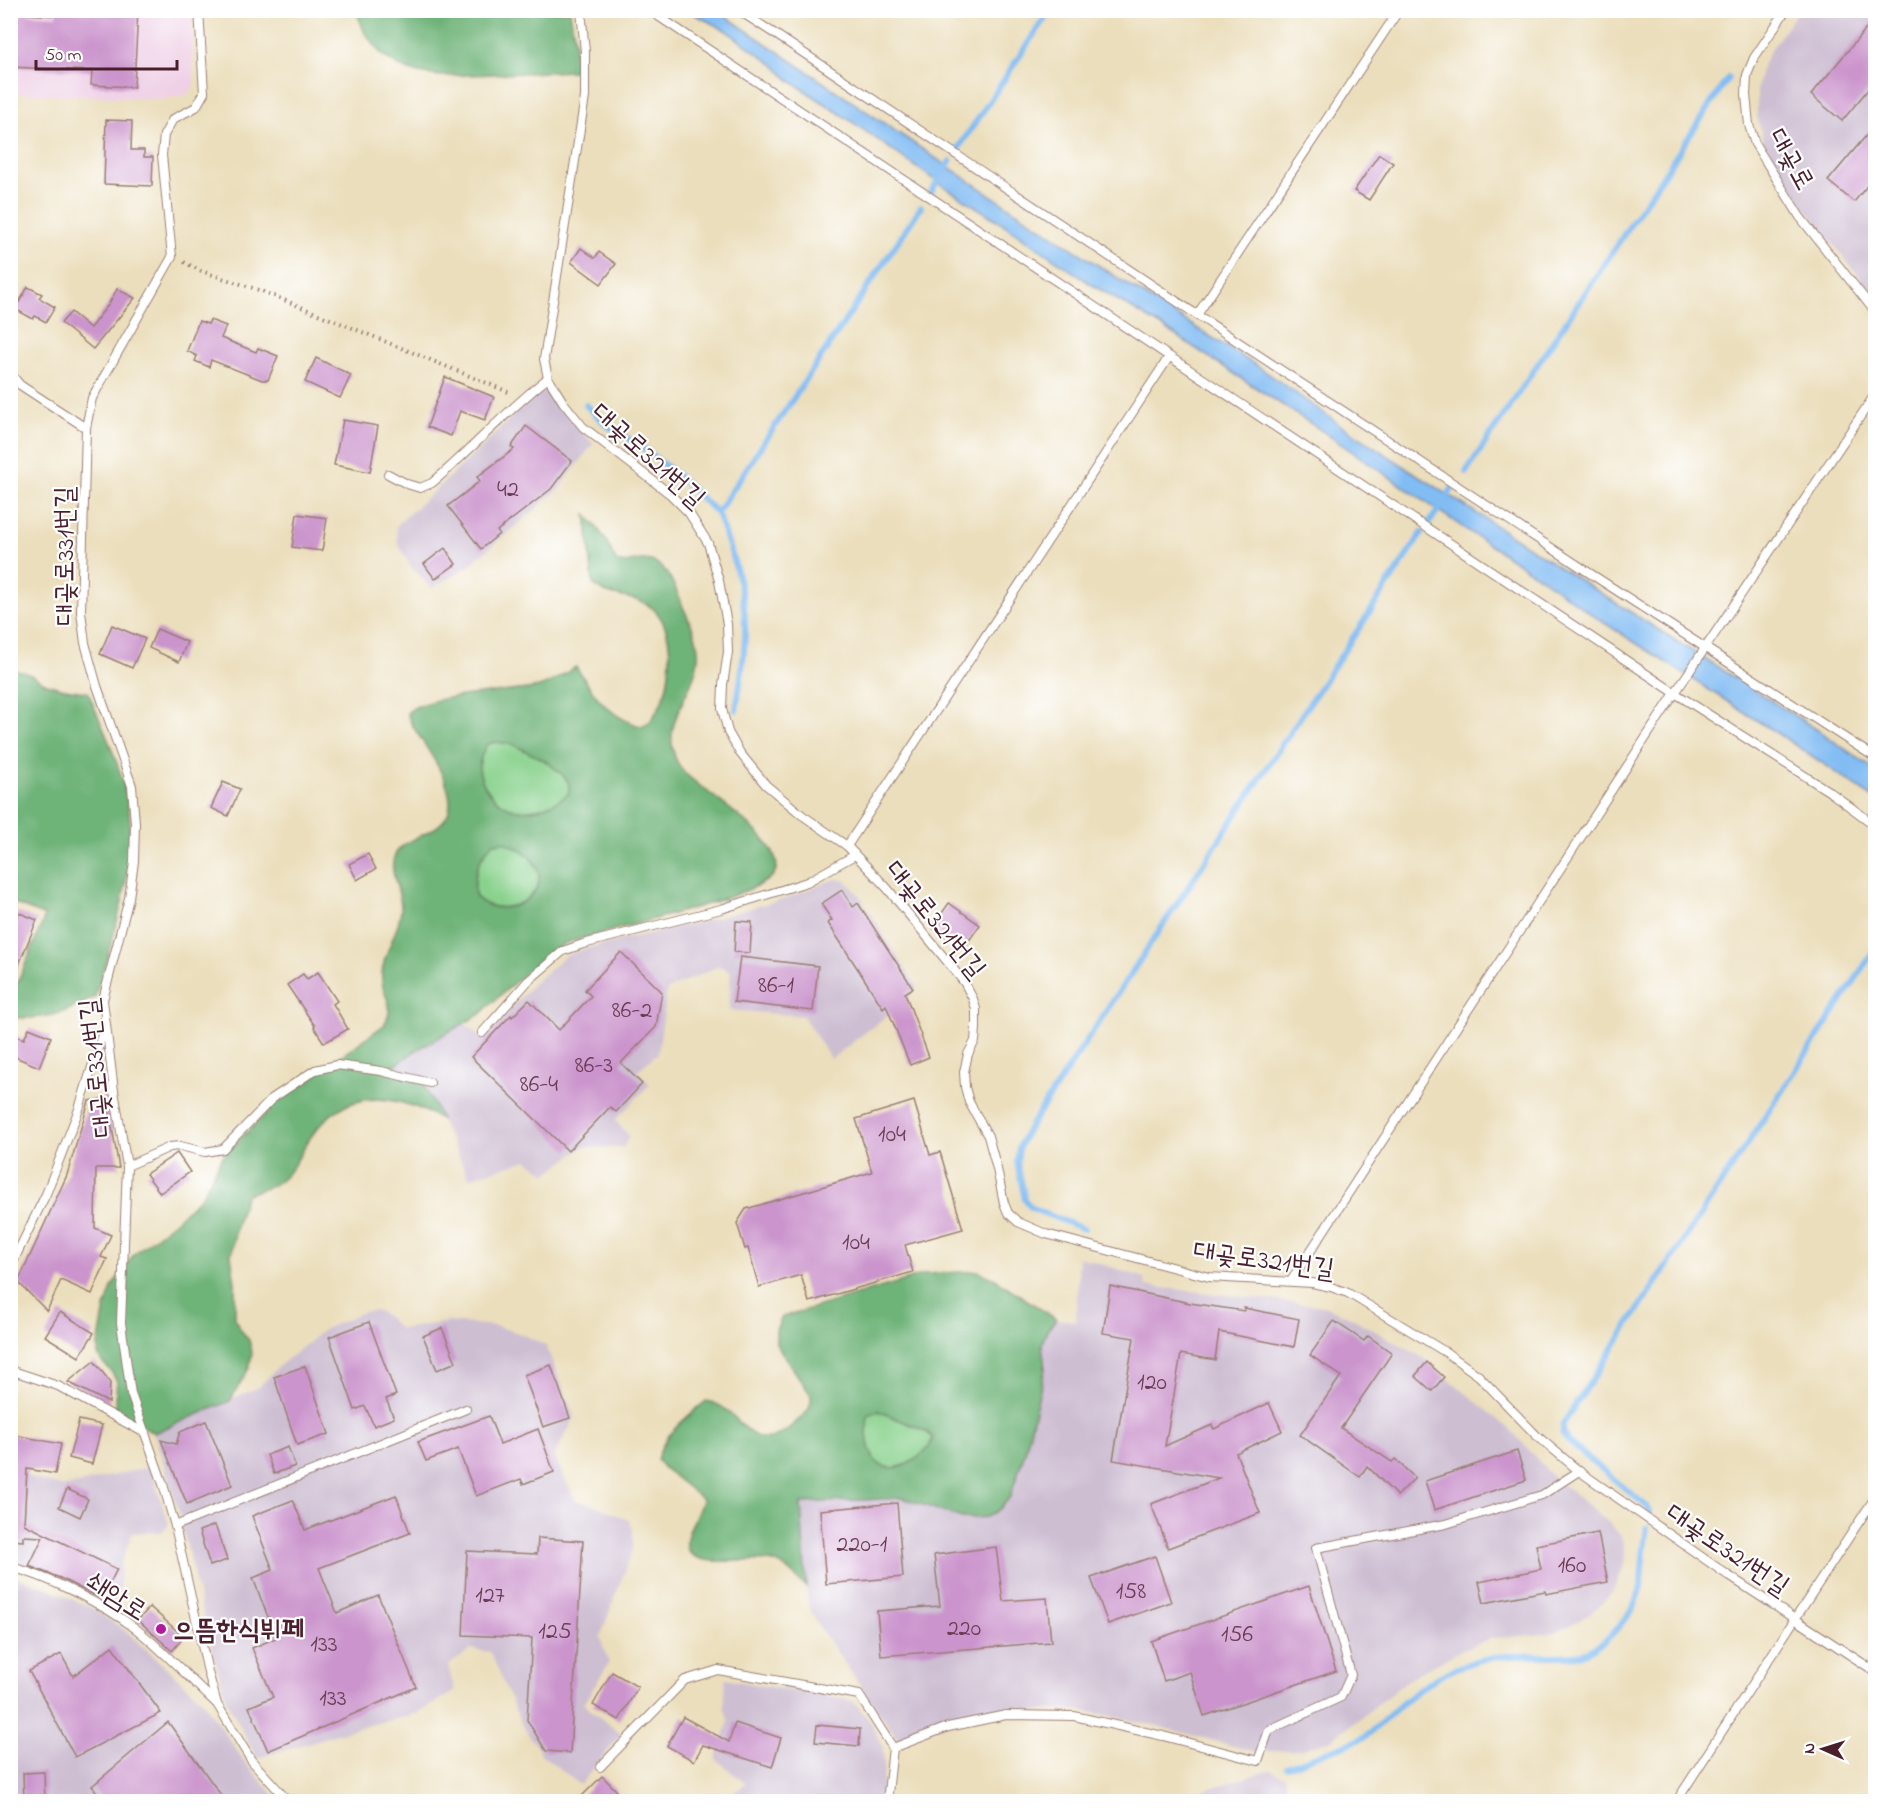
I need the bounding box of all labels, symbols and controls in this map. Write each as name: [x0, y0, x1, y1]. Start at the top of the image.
scale bar: [36, 33, 177, 71]
text: 50 m: [45, 43, 82, 69]
street label: 대곶로: [1757, 122, 1823, 198]
street label: 대곶로321번길: [582, 395, 713, 519]
house number: 42: [497, 473, 519, 508]
street label: 대곶로331번길: [47, 486, 86, 626]
street label: 대곶로321번길: [874, 853, 994, 988]
house number: 86-1: [758, 969, 794, 1004]
house number: 86-2: [612, 994, 652, 1029]
street label: 대곶로331번길: [71, 996, 124, 1139]
house number: 86-3: [575, 1049, 613, 1084]
house number: 86-4: [520, 1068, 558, 1103]
house number: 104: [878, 1118, 906, 1153]
house number: 104: [842, 1226, 870, 1261]
street label: 대곶로321번길: [1191, 1232, 1337, 1291]
house number: 120: [1137, 1366, 1167, 1401]
street label: 대곶로321번길: [1657, 1495, 1797, 1607]
house number: 220-1: [837, 1528, 888, 1563]
house number: 160: [1558, 1549, 1586, 1584]
street label: 쇄암로: [78, 1564, 154, 1632]
house number: 158: [1116, 1575, 1146, 1610]
house number: 127: [475, 1579, 505, 1614]
place label: 으뜸한식뷔페: [173, 1612, 304, 1651]
house number: 220: [947, 1612, 981, 1647]
house number: 125: [538, 1615, 572, 1650]
house number: 156: [1221, 1618, 1253, 1653]
marker: 으뜸한식뷔페: [154, 1622, 168, 1636]
house number: 133: [310, 1628, 338, 1663]
house number: 133: [319, 1682, 347, 1717]
north arrow: [1793, 1719, 1853, 1779]
text: N: [1798, 1742, 1822, 1754]

